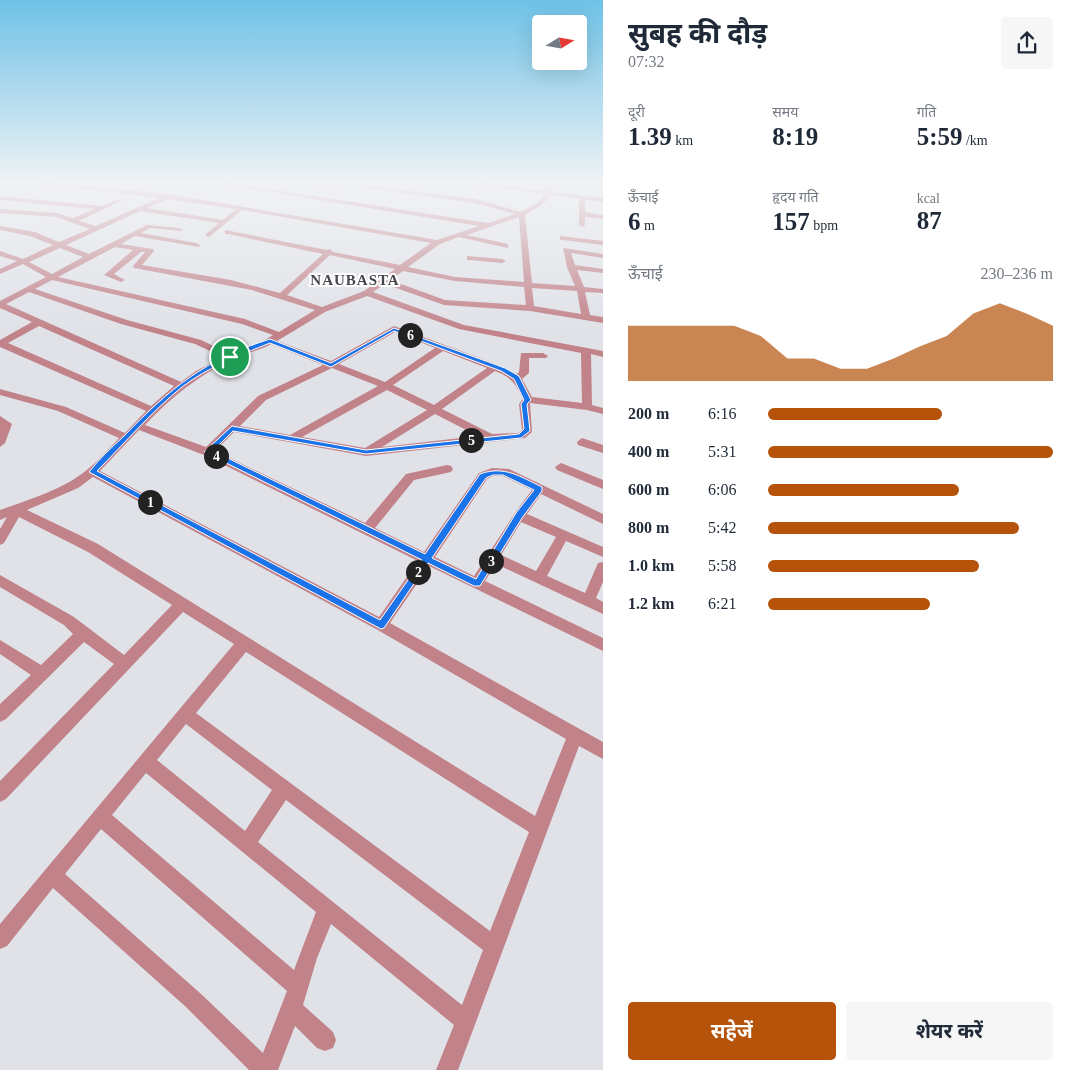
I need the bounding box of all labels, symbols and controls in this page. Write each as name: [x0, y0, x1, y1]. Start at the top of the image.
north arrow: [532, 15, 588, 70]
map controls: [532, 15, 587, 70]
button: share: [1001, 17, 1053, 69]
text: सुबह की दौड़: [628, 18, 767, 49]
text: 07:32: [628, 53, 664, 70]
text: दूरी: [628, 105, 645, 120]
text: समय: [772, 105, 798, 120]
text: गति: [917, 105, 936, 120]
text: 1.39: [628, 123, 672, 150]
text: 8:19: [772, 123, 818, 150]
text: 5:59: [917, 123, 962, 150]
text: km: [672, 133, 693, 148]
text: /km: [962, 133, 988, 148]
text: ऊँचाई: [628, 190, 658, 205]
text: हृदय गति: [772, 190, 819, 205]
text: kcal: [917, 191, 940, 206]
text: 87: [917, 207, 942, 234]
text: 6: [628, 208, 641, 235]
text: 157: [772, 208, 810, 235]
text: m: [641, 218, 655, 233]
text: bpm: [810, 218, 838, 233]
text: ऊँचाई: [628, 265, 663, 282]
text: 230–236 m: [981, 265, 1053, 282]
district label: NAUBASTA: [310, 272, 400, 288]
pin: 6: [398, 322, 422, 348]
text: 6: [407, 328, 414, 343]
pin: [209, 336, 251, 378]
icon: arrive: [216, 343, 244, 371]
text: 200 m: [628, 405, 669, 422]
text: 6:16: [708, 405, 736, 422]
pin: 5: [458, 428, 484, 452]
text: 5: [468, 433, 475, 448]
text: 400 m: [628, 443, 669, 460]
text: 5:31: [708, 443, 736, 460]
pin: 4: [204, 444, 228, 468]
text: 4: [213, 449, 220, 464]
text: 600 m: [628, 481, 669, 498]
text: 6:06: [708, 481, 736, 498]
pin: 1: [138, 490, 162, 514]
text: 1: [147, 495, 154, 510]
text: 800 m: [628, 519, 669, 536]
text: 5:42: [708, 519, 736, 536]
pin: 3: [478, 548, 504, 574]
text: 3: [488, 554, 495, 569]
text: 1.0 km: [628, 557, 674, 574]
text: 5:58: [708, 557, 736, 574]
pin: 2: [406, 560, 430, 584]
text: 2: [415, 565, 422, 580]
text: 1.2 km: [628, 595, 674, 612]
text: 6:21: [708, 595, 736, 612]
button: सहेजें: [628, 1002, 836, 1060]
button: शेयर करें: [846, 1002, 1053, 1060]

